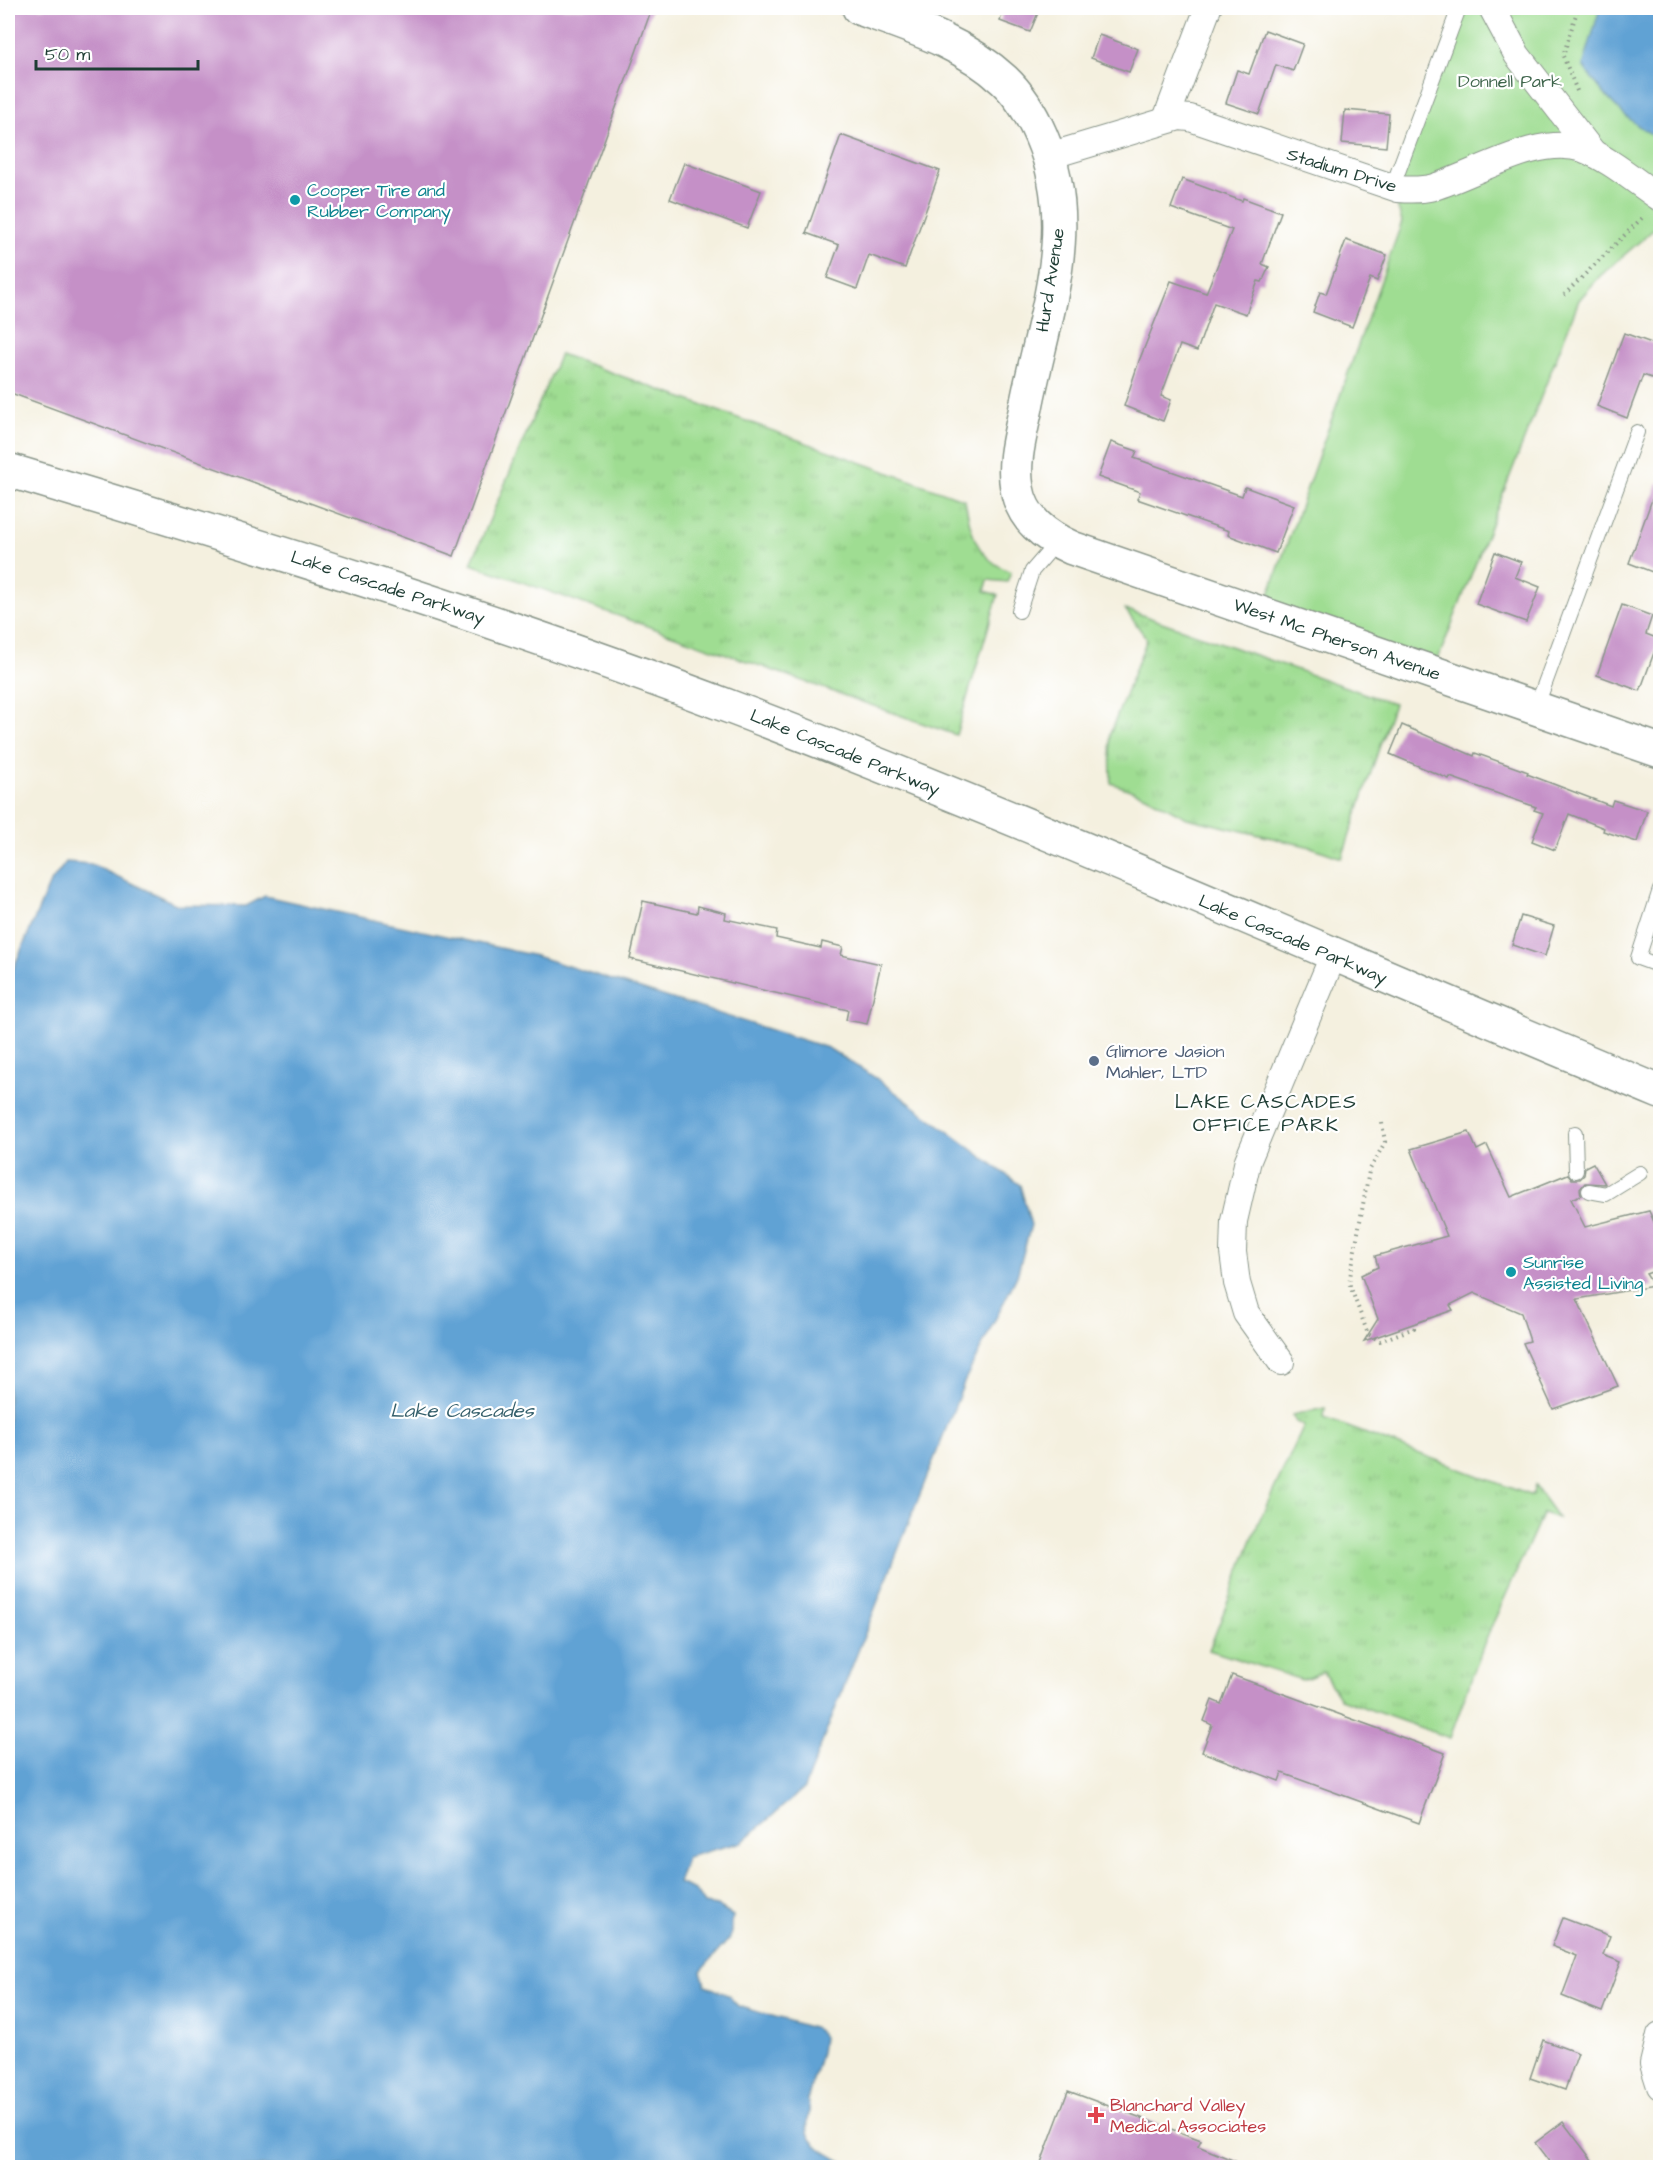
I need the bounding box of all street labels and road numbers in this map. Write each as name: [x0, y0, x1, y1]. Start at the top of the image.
street label: Stadium Drive: [1284, 142, 1400, 199]
street label: Hurd Avenue: [1030, 226, 1071, 334]
street label: Lake Cascade Parkway: [287, 544, 488, 632]
street label: West Mc Pherson Avenue: [1230, 592, 1444, 687]
street label: Lake Cascade Parkway: [746, 703, 943, 803]
street label: Lake Cascade Parkway: [1194, 888, 1391, 991]

